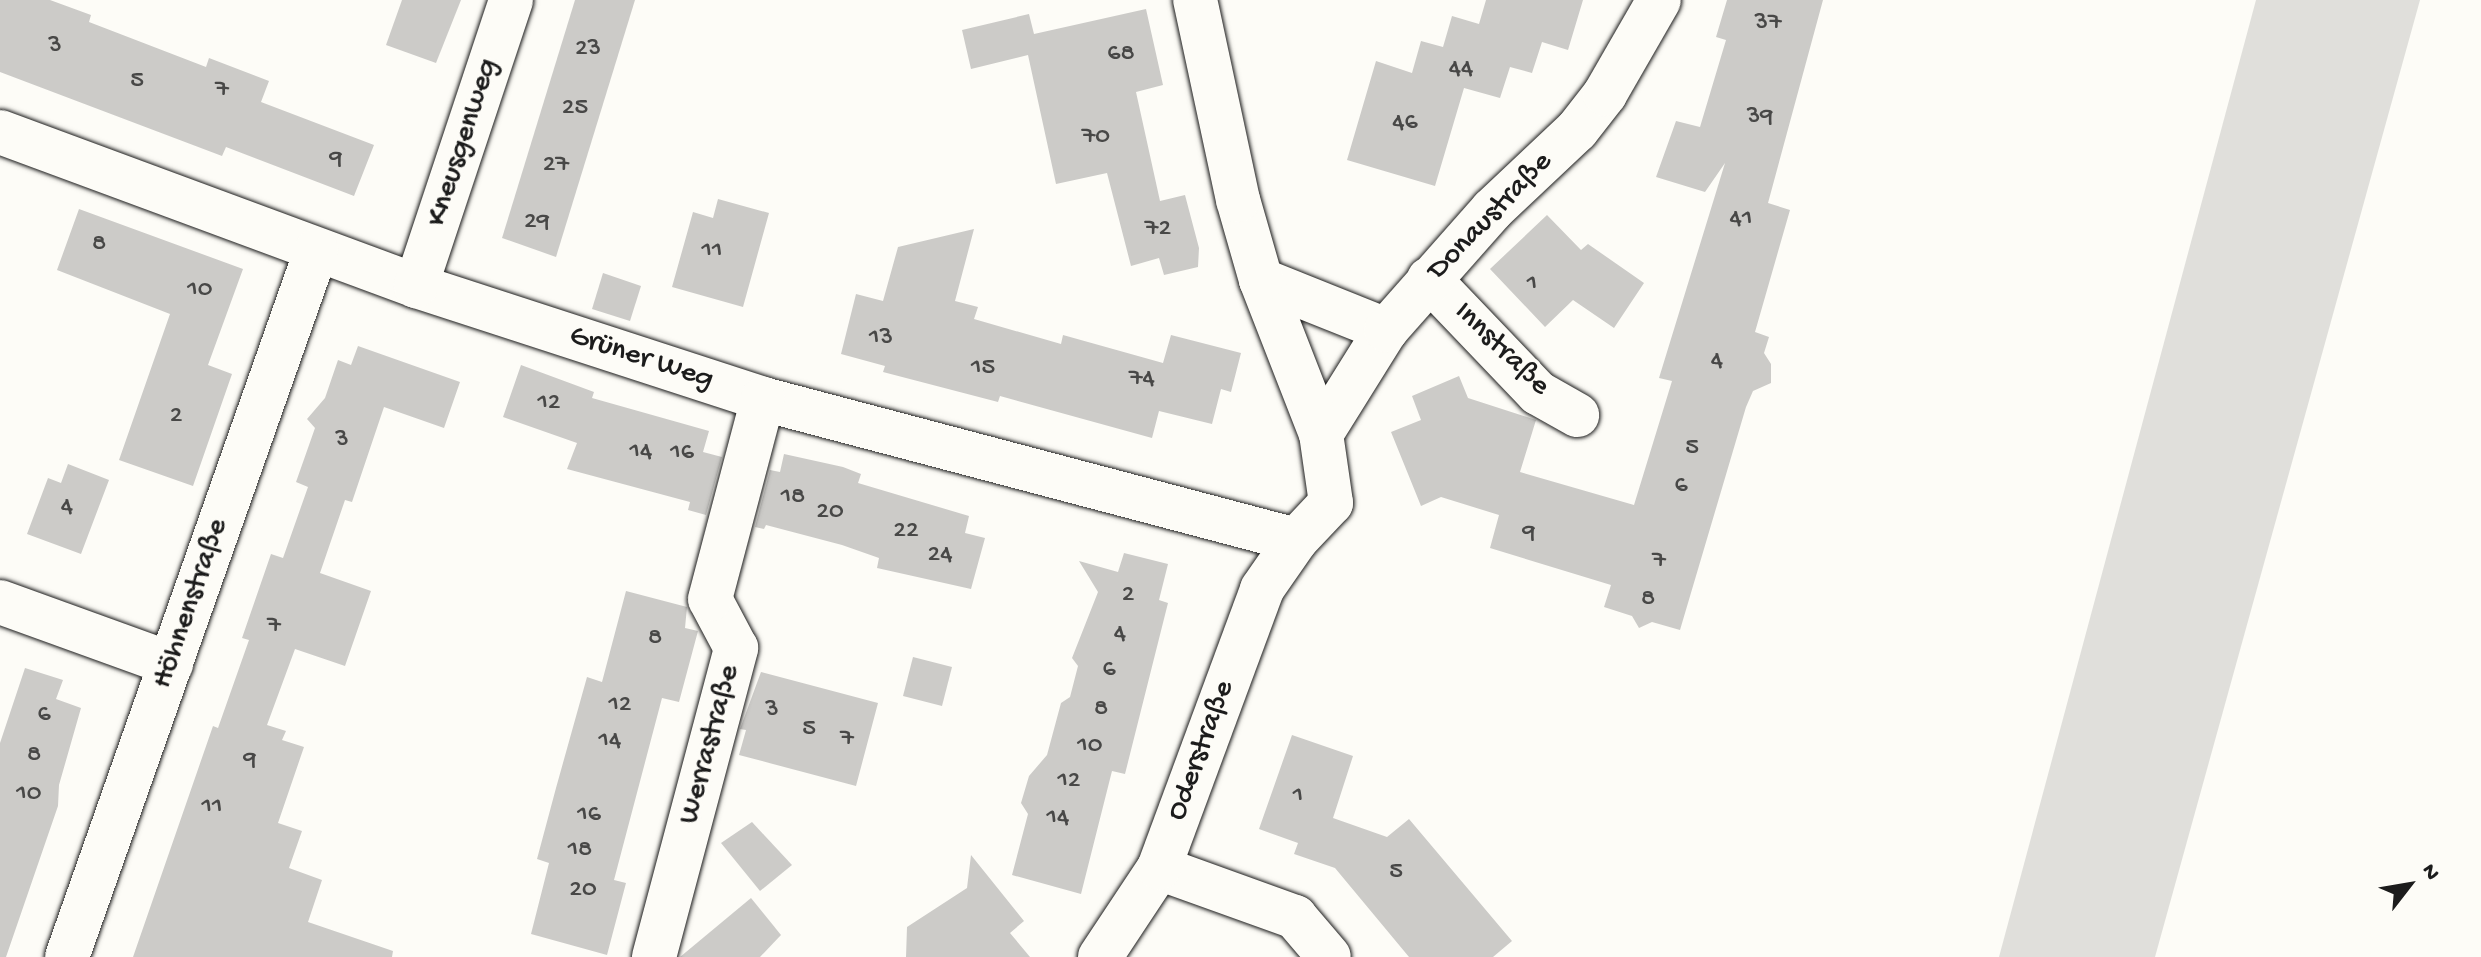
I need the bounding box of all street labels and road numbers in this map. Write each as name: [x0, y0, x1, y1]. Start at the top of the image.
street label: Kneusgenweg: [420, 55, 508, 231]
street label: Donaustraße: [1421, 145, 1561, 289]
street label: Innstraße: [1445, 295, 1557, 405]
street label: Grüner Weg: [565, 319, 717, 399]
street label: Höhnenstraße: [146, 514, 238, 694]
street label: Werrastraße: [672, 662, 750, 828]
street label: Oderstraße: [1160, 676, 1244, 826]

